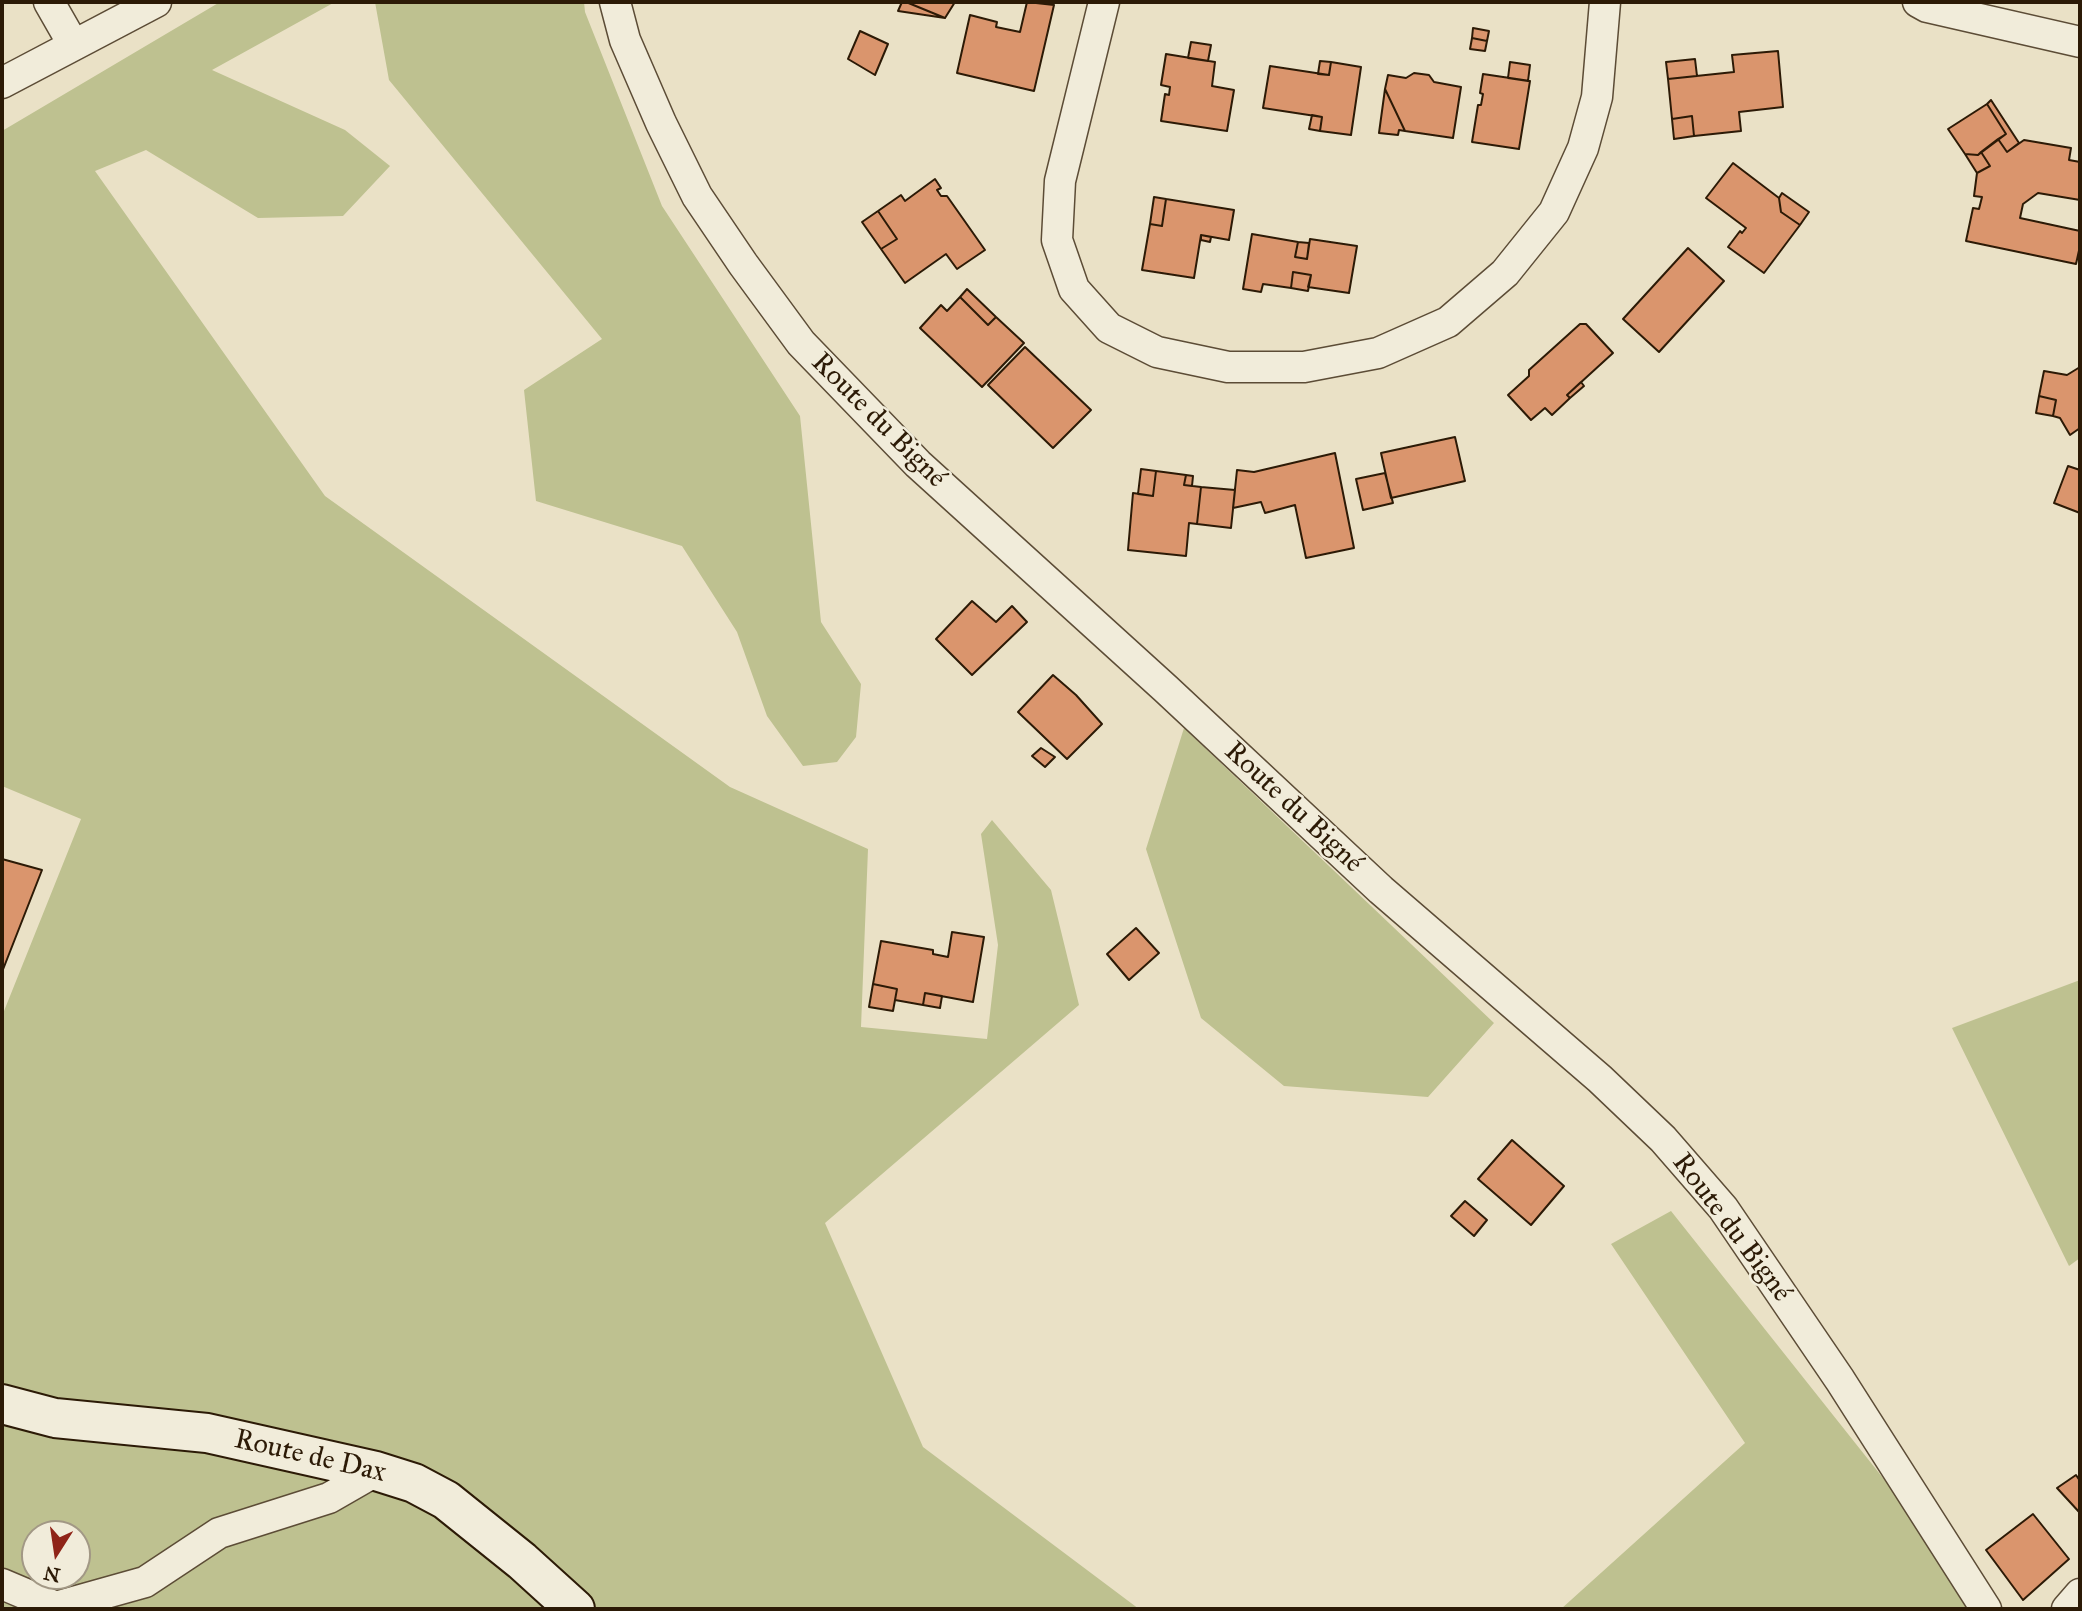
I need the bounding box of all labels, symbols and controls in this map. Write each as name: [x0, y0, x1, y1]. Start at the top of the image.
street label: Route du Bigné: [803, 346, 953, 496]
street label: Route du Bigné: [1217, 735, 1369, 881]
street label: Route du Bigné: [1664, 1147, 1798, 1309]
street label: Route de Dax: [231, 1423, 389, 1491]
north arrow: [21, 1520, 91, 1590]
text: N: [42, 1561, 62, 1587]

